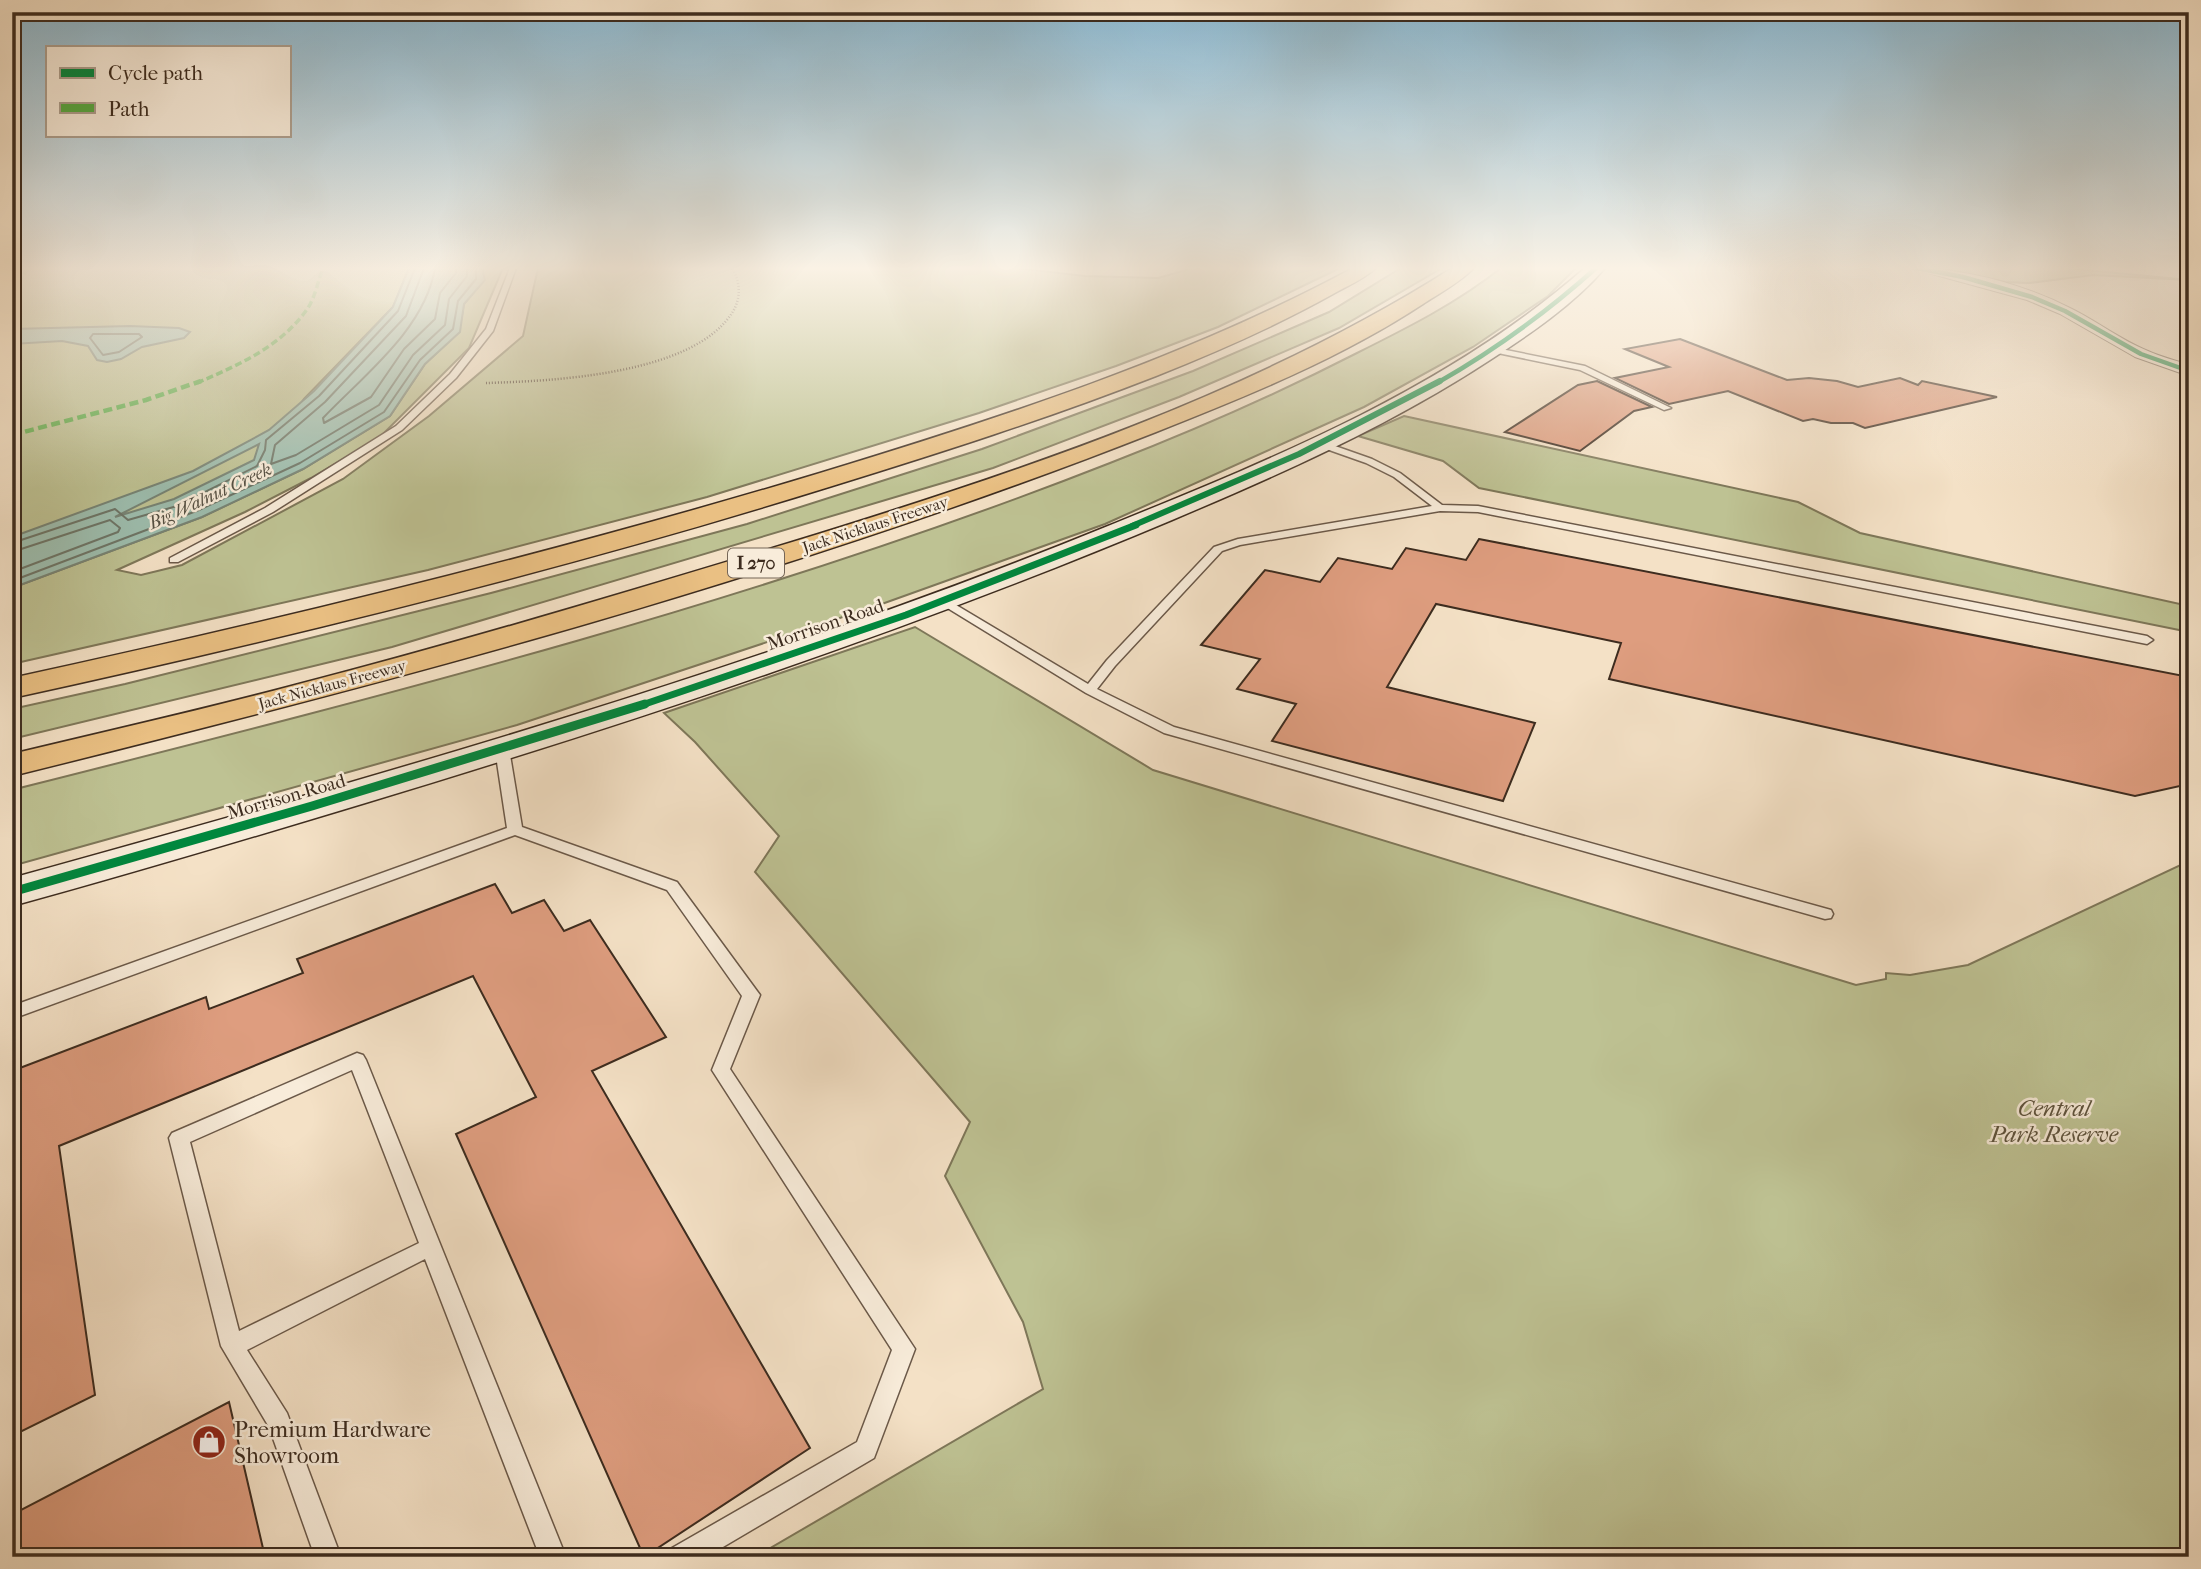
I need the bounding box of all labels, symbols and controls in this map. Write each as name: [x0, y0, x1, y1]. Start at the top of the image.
legend: [46, 46, 290, 136]
text: Cycle path: [108, 61, 203, 85]
text: Path: [108, 97, 150, 121]
water label: Big Walnut Creek: [144, 459, 275, 535]
street label: Jack Nicklaus Freeway: [798, 492, 951, 558]
road number: I 270: [728, 548, 784, 578]
street label: Morrison Road: [764, 594, 887, 655]
street label: Jack Nicklaus Freeway: [254, 655, 409, 714]
street label: Morrison Road: [224, 769, 349, 824]
park label: Central Park Reserve: [1989, 1095, 2119, 1148]
place label: Premium Hardware Showroom: [234, 1416, 431, 1469]
shop icon: Premium Hardware Showroom: [190, 1423, 228, 1461]

